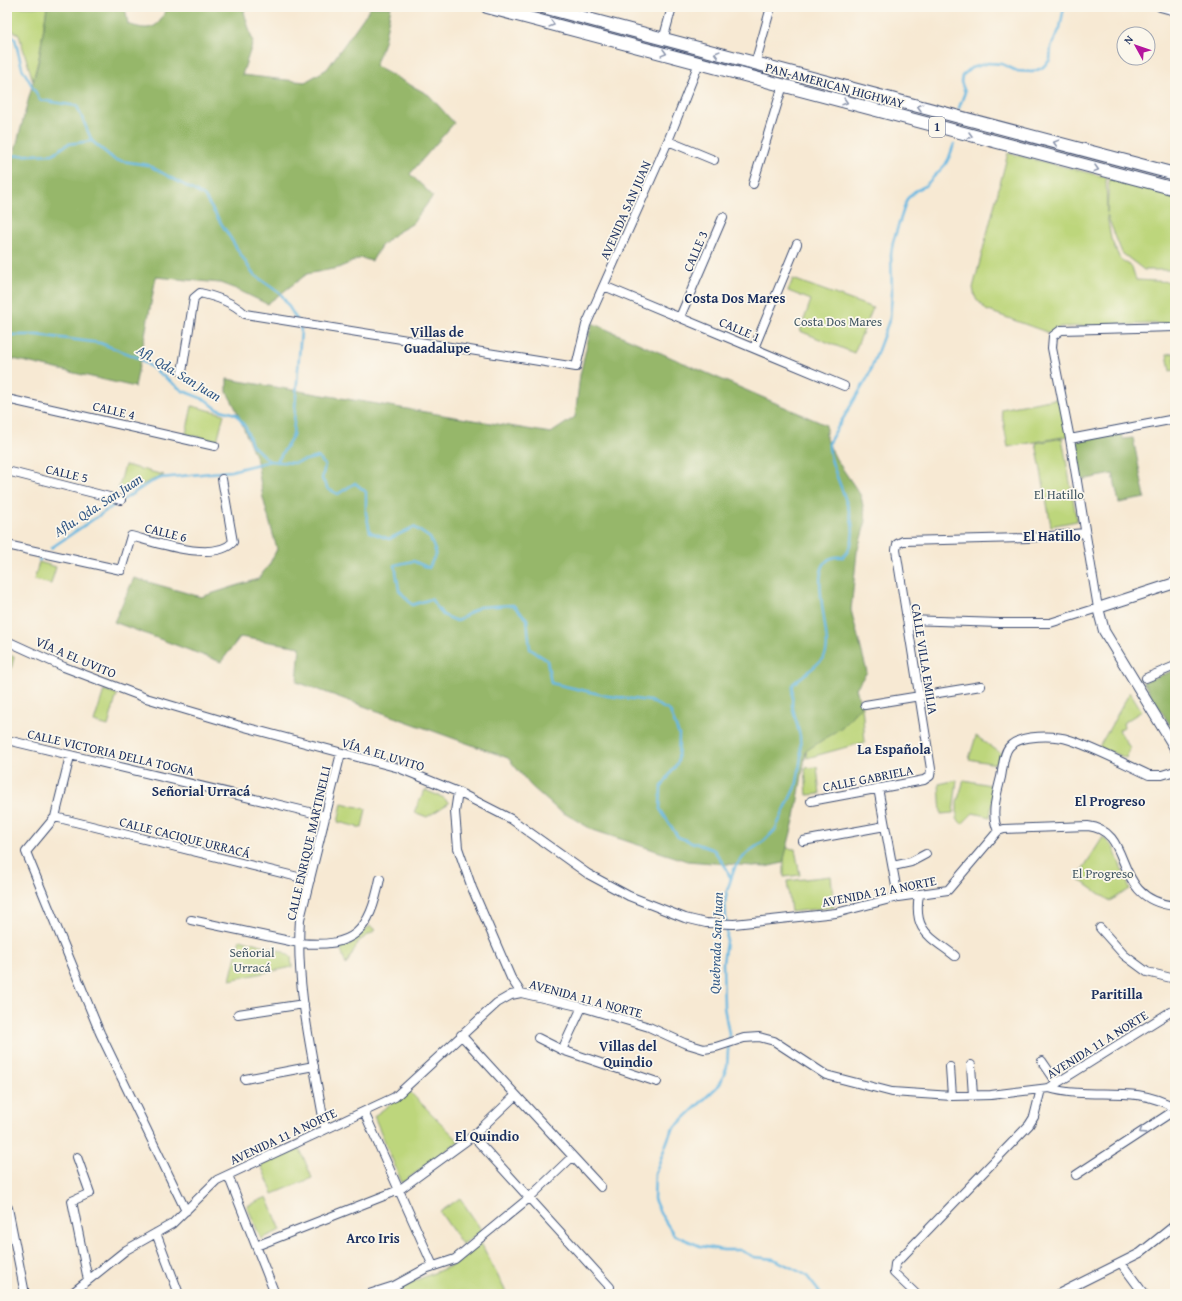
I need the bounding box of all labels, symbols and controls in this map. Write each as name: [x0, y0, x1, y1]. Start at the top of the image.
one-way arrow: [548, 19, 555, 28]
north arrow: [1116, 26, 1156, 66]
text: N: [1120, 31, 1137, 48]
one-way arrow: [660, 49, 667, 57]
one-way arrow: [714, 50, 721, 59]
street label: PAN-AMERICAN HIGHWAY: [763, 58, 907, 113]
one-way arrow: [841, 97, 848, 106]
one-way arrow: [917, 103, 924, 112]
road number: 1: [929, 117, 945, 137]
one-way arrow: [967, 131, 974, 140]
one-way arrow: [1053, 139, 1059, 147]
street label: AVENIDA SAN JUAN: [595, 157, 656, 263]
one-way arrow: [1092, 164, 1099, 173]
street label: CALLE 3: [678, 228, 713, 275]
district label: Costa Dos Mares: [685, 288, 785, 308]
street label: CALLE 1: [716, 312, 763, 347]
park label: Costa Dos Mares: [794, 312, 882, 331]
district label: Villas de Guadalupe: [404, 322, 470, 358]
water label: Afl. Qda. San Juan: [132, 339, 225, 406]
street label: CALLE 4: [91, 396, 137, 425]
street label: CALLE 5: [44, 459, 90, 488]
water label: Aflu. Qda. San Juan: [49, 469, 147, 542]
park label: El Hatillo: [1034, 485, 1084, 504]
street label: CALLE 6: [143, 518, 189, 547]
district label: El Hatillo: [1023, 526, 1081, 546]
street label: CALLE VILLA EMILIA: [906, 602, 943, 716]
street label: VÍA A EL UVITO: [32, 632, 119, 683]
street label: CALLE VICTORIA DELLA TOGNA: [26, 724, 196, 781]
street label: VÍA A EL UVITO: [339, 733, 427, 776]
district label: La Española: [857, 739, 932, 759]
street label: CALLE GABRIELA: [821, 760, 915, 797]
street label: CALLE ENRIQUE MARTINELLI: [281, 764, 336, 922]
district label: Señorial Urracá: [152, 781, 251, 801]
district label: El Progreso: [1075, 791, 1146, 811]
street label: CALLE CACIQUE URRACÁ: [117, 812, 252, 863]
park label: El Progreso: [1072, 864, 1134, 883]
street label: AVENIDA 12 A NORTE: [820, 871, 938, 912]
water label: Quebrada San Juan: [704, 892, 728, 994]
park label: Señorial Urracá: [229, 943, 275, 977]
street label: AVENIDA 11 A NORTE: [527, 974, 645, 1023]
district label: Paritilla: [1091, 984, 1144, 1004]
street label: AVENIDA 11 A NORTE: [1043, 1005, 1152, 1083]
district label: Villas del Quindio: [599, 1036, 658, 1072]
street label: AVENIDA 11 A NORTE: [226, 1103, 340, 1170]
district label: El Quindio: [455, 1126, 520, 1146]
one-way arrow: [1140, 1127, 1147, 1134]
district label: Arco Iris: [346, 1228, 400, 1248]

